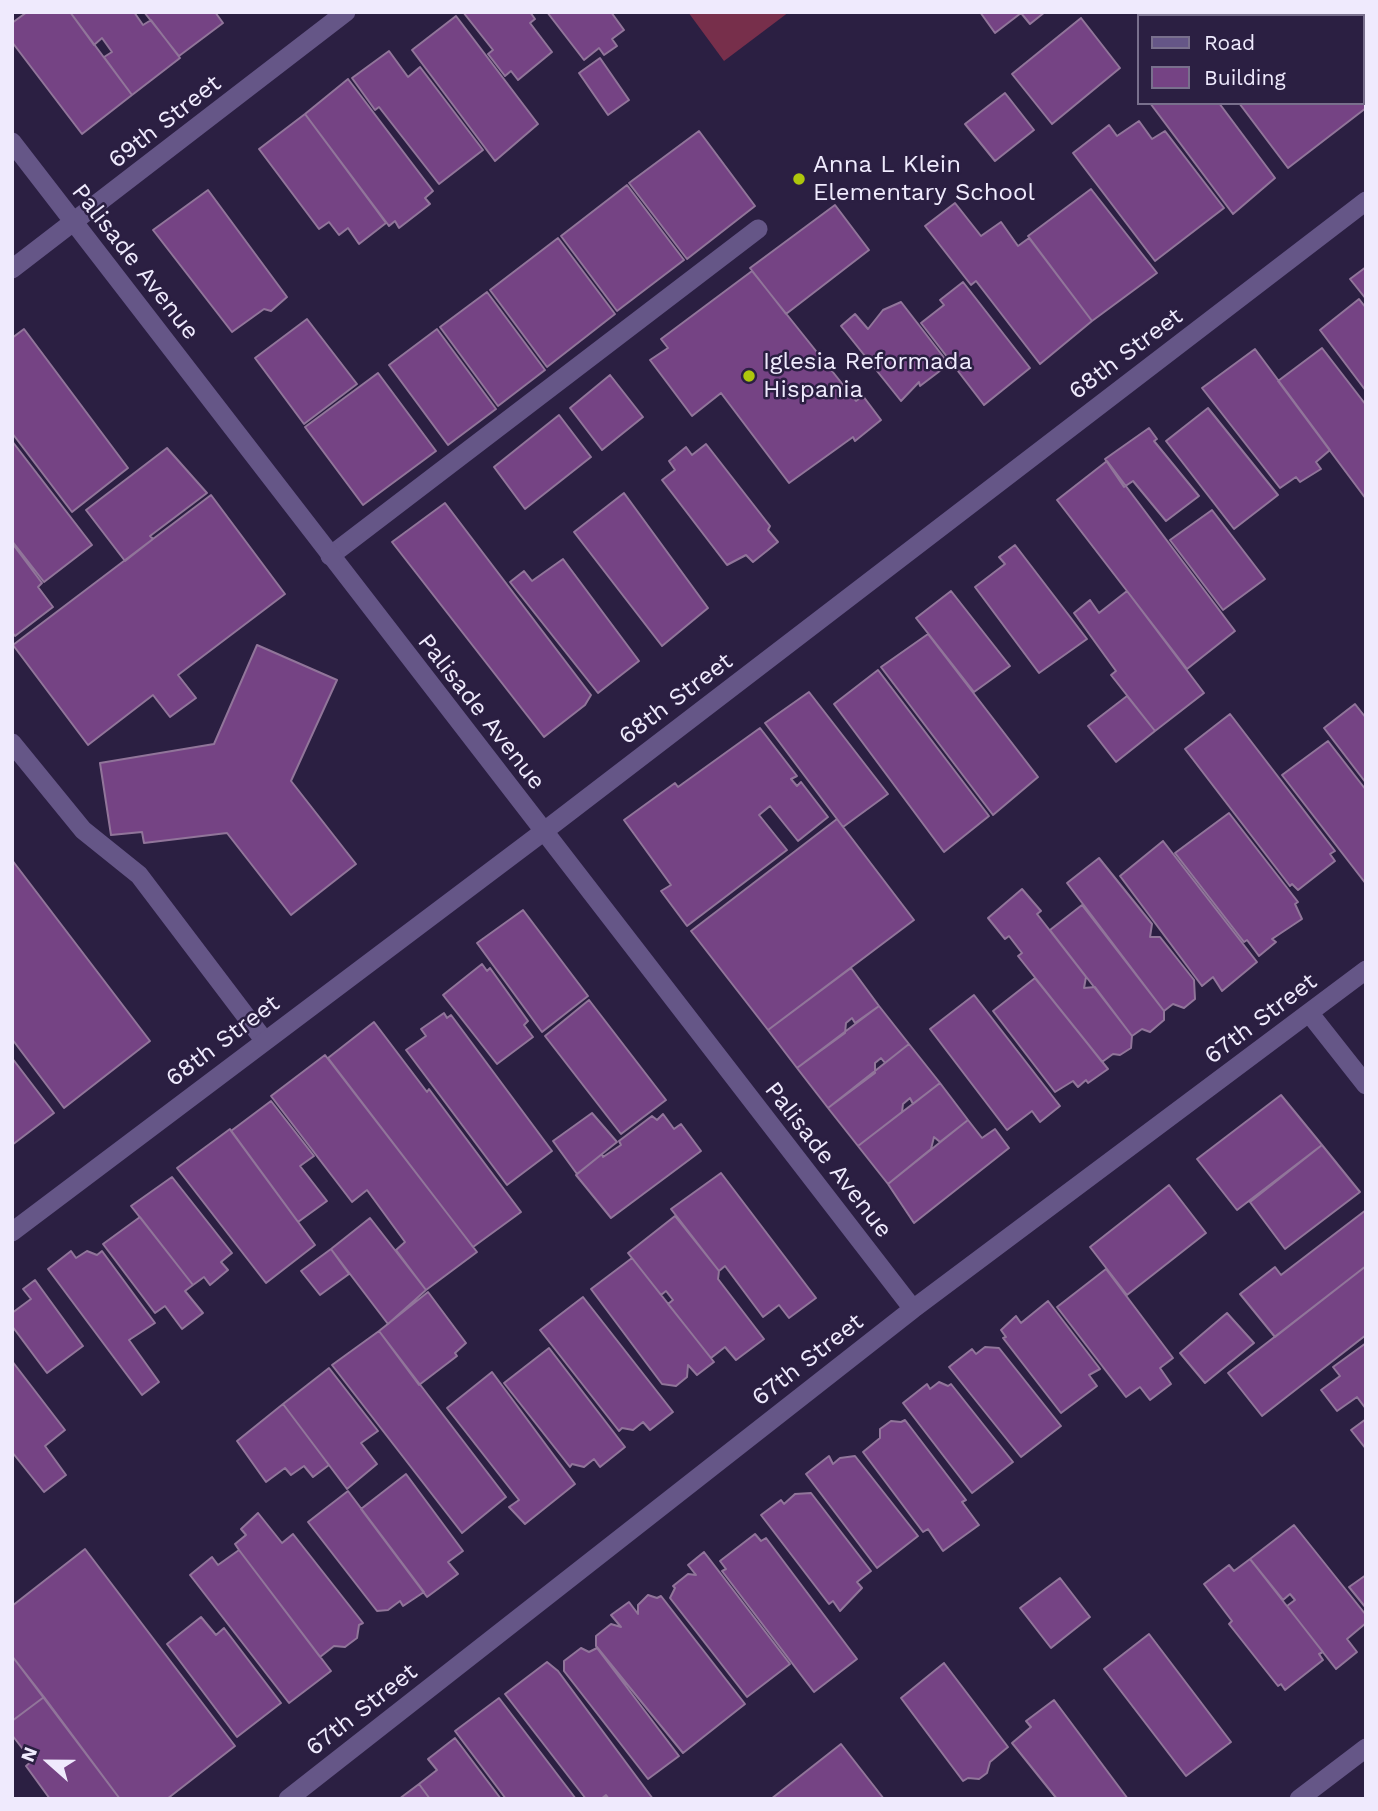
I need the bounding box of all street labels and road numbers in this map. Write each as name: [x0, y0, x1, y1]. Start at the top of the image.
street label: 69th Street: [103, 69, 227, 175]
street label: Palisade Avenue: [65, 178, 205, 346]
street label: 68th Street: [1064, 302, 1188, 406]
street label: Palisade Avenue: [411, 628, 551, 796]
street label: 68th Street: [614, 647, 738, 751]
street label: 67th Street: [1199, 967, 1323, 1071]
street label: 68th Street: [161, 989, 285, 1093]
street label: Palisade Avenue: [758, 1076, 898, 1244]
street label: 67th Street: [747, 1308, 869, 1412]
street label: 67th Street: [301, 1658, 423, 1762]

